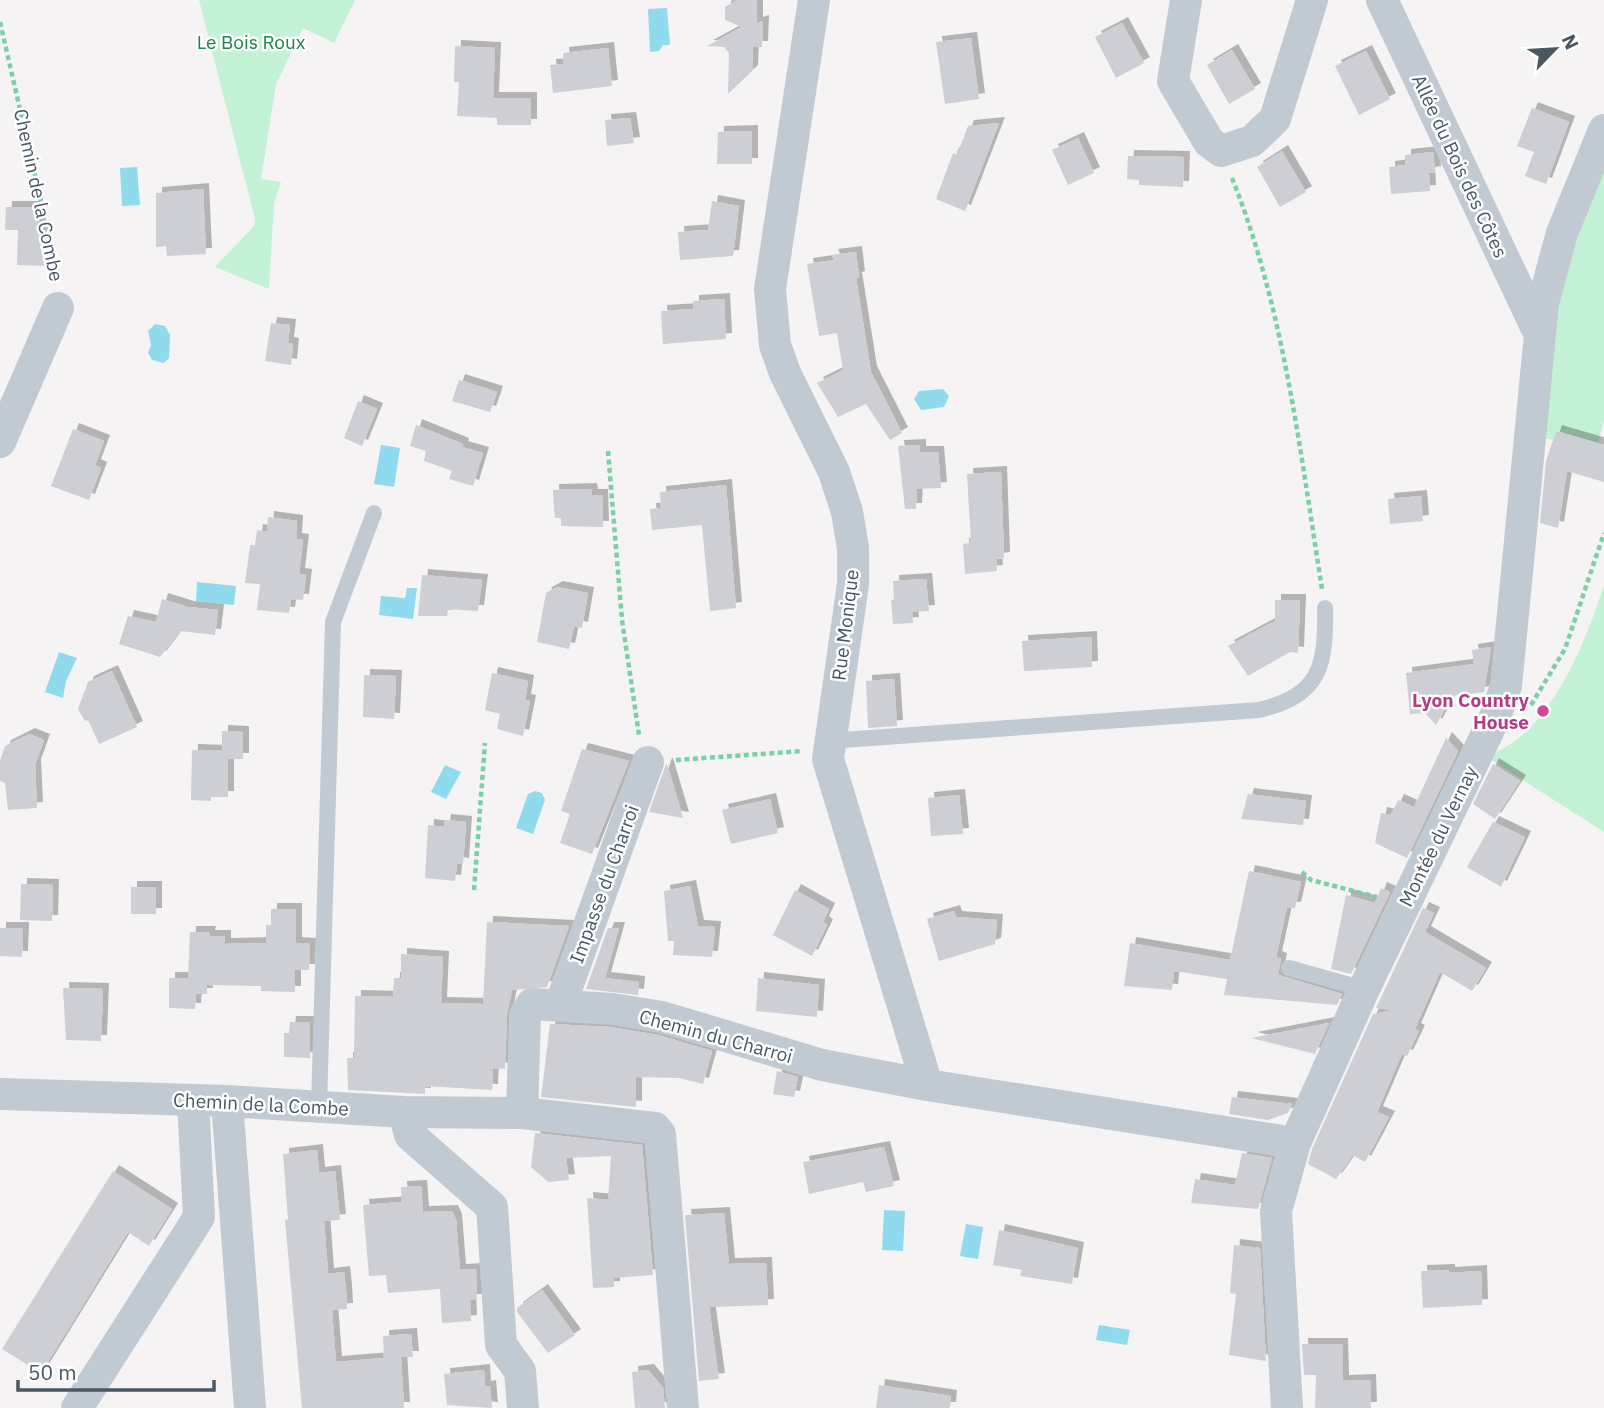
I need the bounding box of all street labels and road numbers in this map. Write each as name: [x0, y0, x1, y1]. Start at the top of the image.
street label: Allée du Bois des Côtes: [1407, 71, 1513, 261]
street label: Chemin de la Combe: [9, 106, 69, 284]
street label: Rue Monique: [826, 568, 864, 682]
street label: Montée du Vernay: [1393, 761, 1483, 910]
street label: Impasse du Charroi: [564, 801, 644, 967]
street label: Chemin du Charroi: [637, 1004, 795, 1068]
street label: Chemin de la Combe: [173, 1087, 349, 1121]

